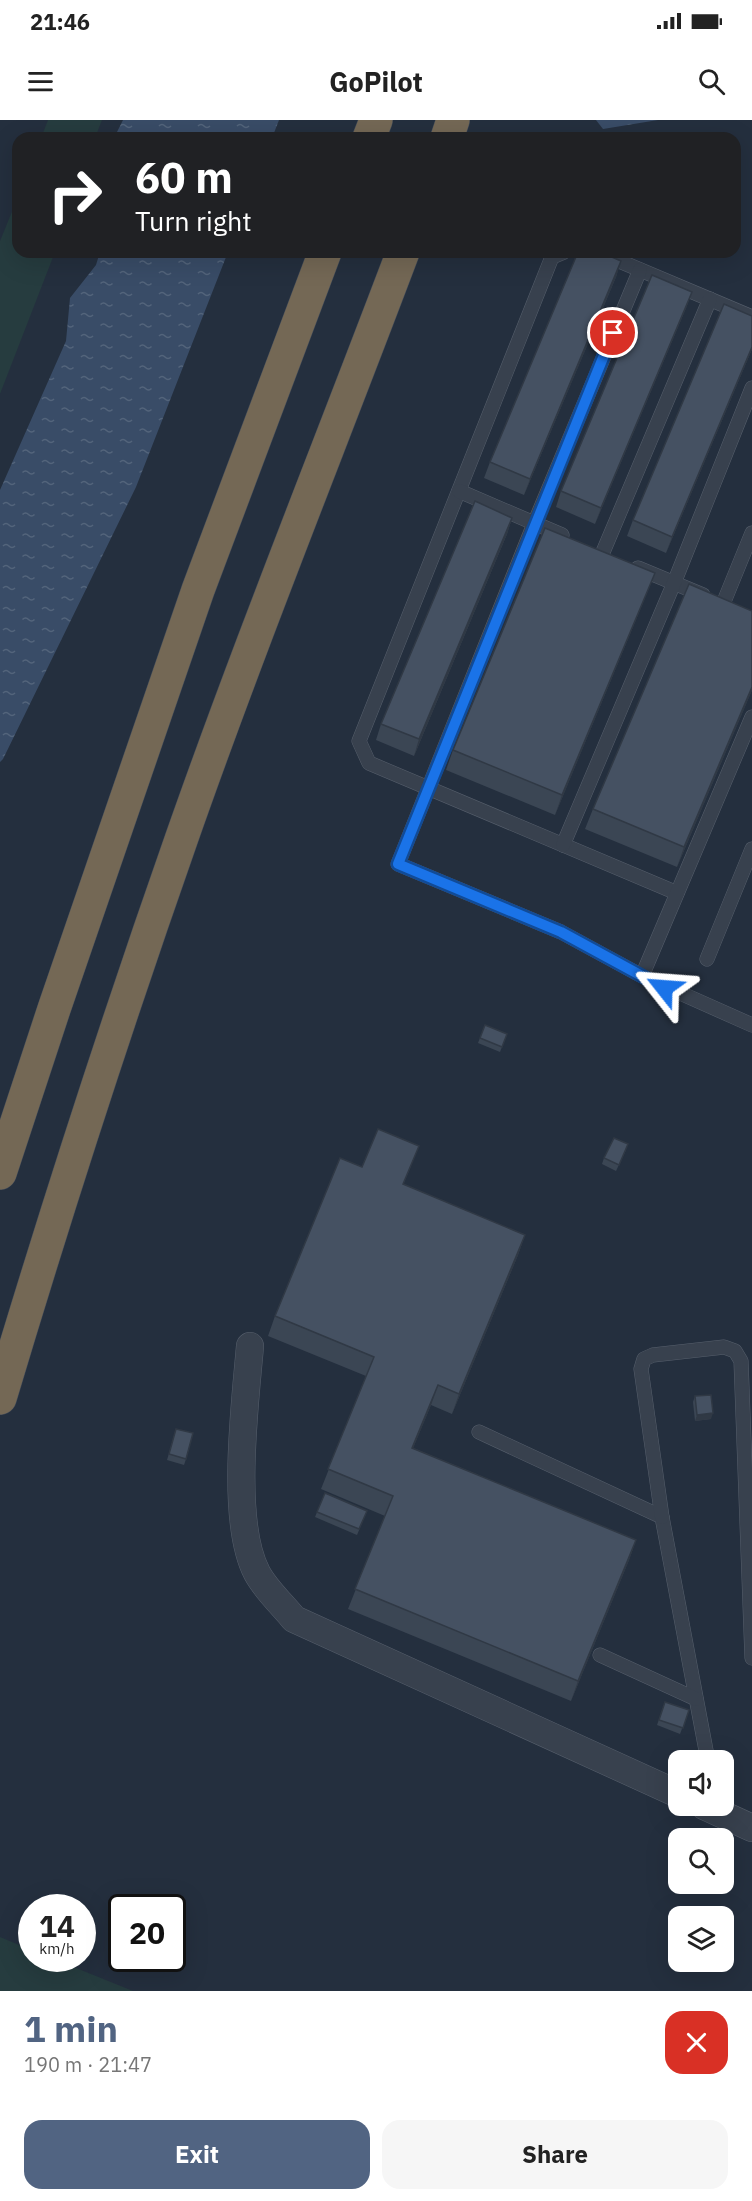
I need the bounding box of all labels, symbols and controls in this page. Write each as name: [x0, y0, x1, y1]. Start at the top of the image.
text: 21:46: [30, 7, 90, 36]
text: GoPilot: [329, 64, 423, 99]
icon: menu: [24, 65, 57, 98]
icon: search: [695, 65, 728, 98]
text: 60 m: [135, 150, 233, 205]
icon: right: [36, 156, 114, 234]
text: Turn right: [135, 203, 252, 238]
pin: [587, 307, 638, 358]
icon: arrive: [596, 316, 629, 349]
position arrow: [632, 956, 696, 1020]
map controls: [668, 1750, 734, 1972]
button: sound: [668, 1750, 734, 1816]
button: search: [668, 1828, 734, 1894]
speed limit sign: 20: [108, 1894, 186, 1972]
text: 14: [39, 1906, 75, 1945]
button: layers: [668, 1906, 734, 1972]
text: km/h: [39, 1939, 75, 1958]
text: 1 min: [24, 2005, 118, 2052]
button: close: [665, 2011, 728, 2074]
text: 190 m · 21:47: [24, 2051, 152, 2078]
button: Exit: [24, 2120, 370, 2189]
button: Share: [382, 2120, 728, 2189]

